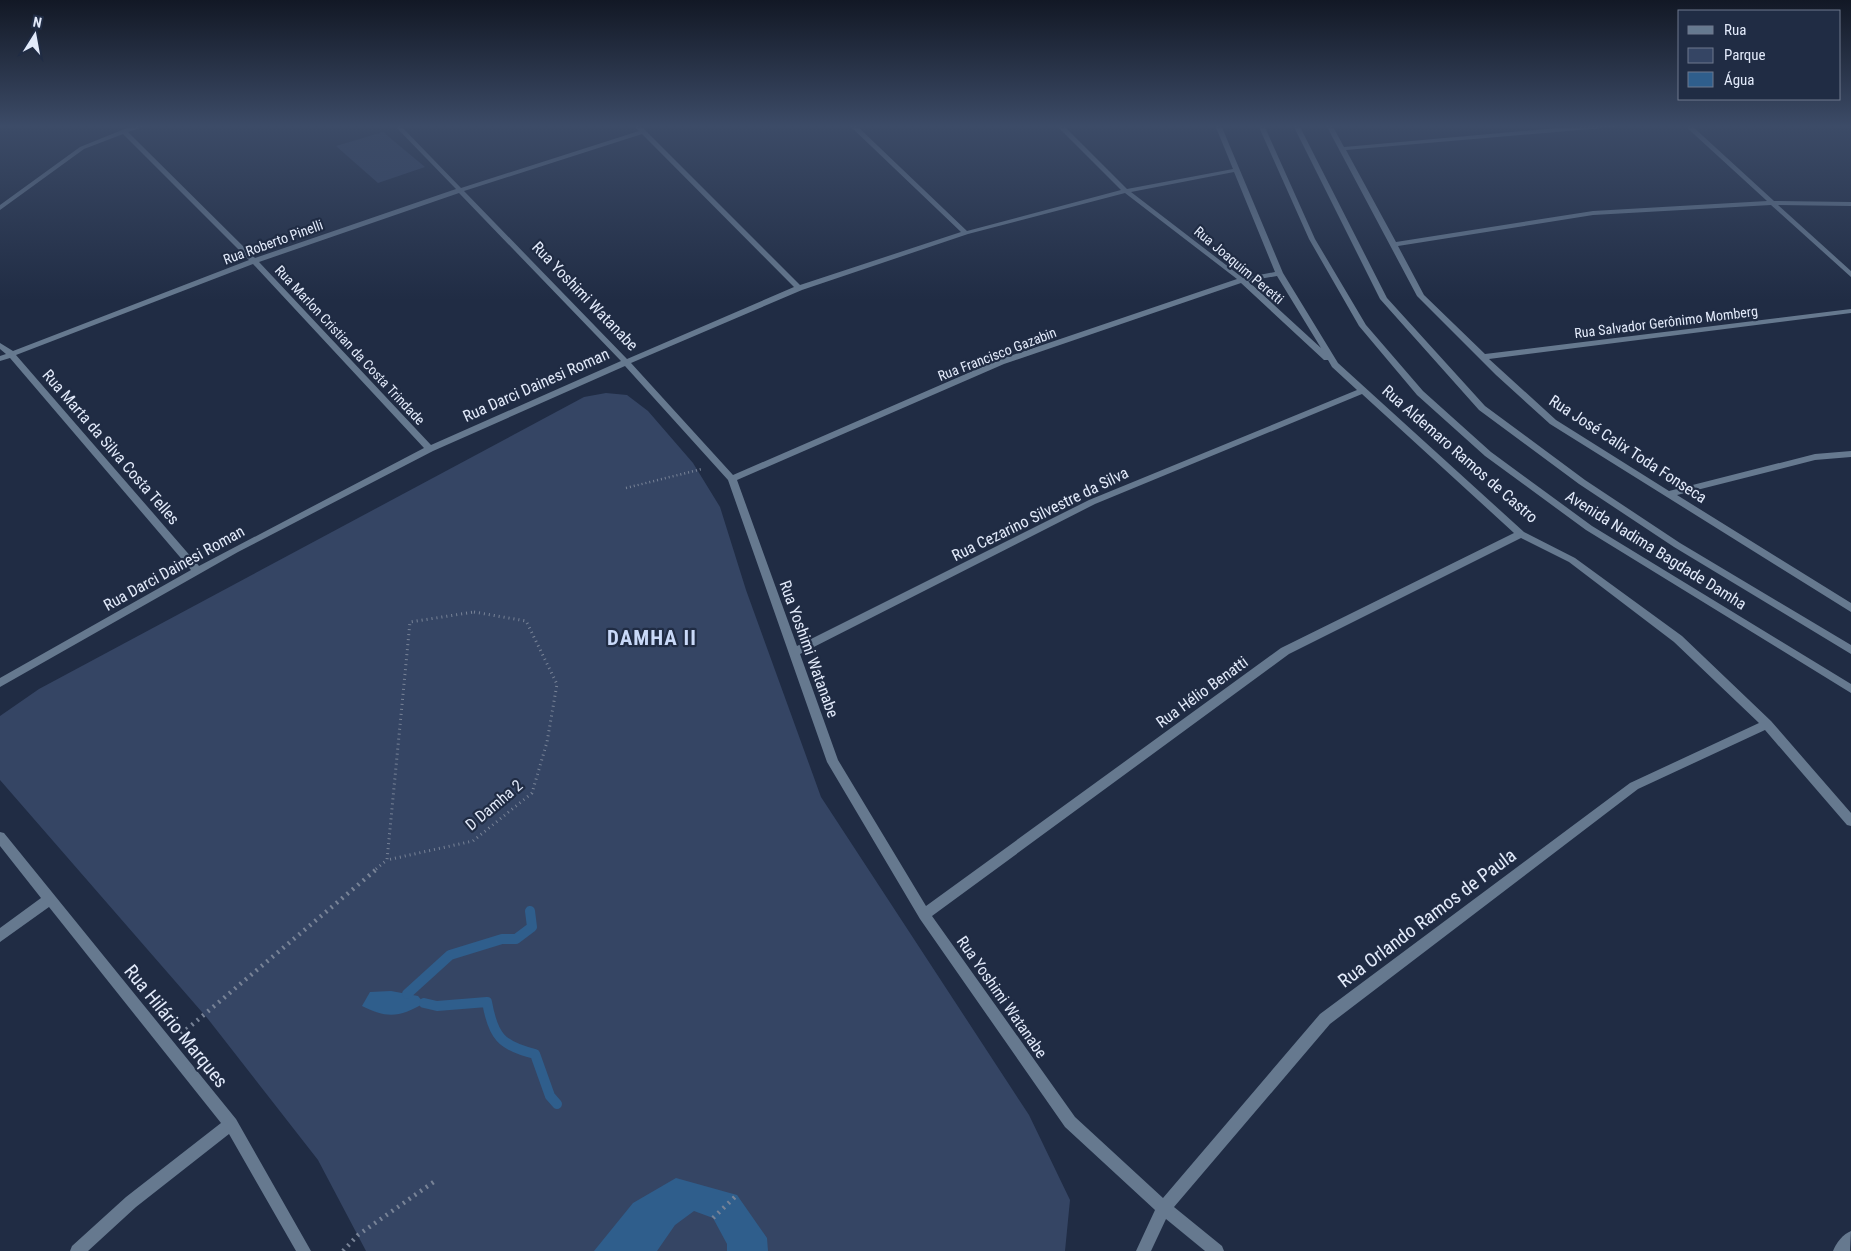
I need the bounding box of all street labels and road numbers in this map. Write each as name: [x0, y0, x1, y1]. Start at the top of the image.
street label: Rua Roberto Pinelli: [221, 217, 325, 267]
street label: Rua Joaquim Peretti: [1191, 223, 1287, 307]
street label: Rua Yoshimi Watanabe: [528, 237, 642, 355]
street label: Rua Marlon Cristian da Costa Trindade: [272, 262, 428, 428]
street label: Rua Salvador Gerônimo Momberg: [1573, 303, 1759, 341]
street label: Rua Francisco Gazabin: [935, 324, 1059, 384]
street label: Rua Darci Dainesi Roman: [460, 344, 612, 426]
street label: Rua Marta da Silva Costa Telles: [39, 366, 183, 528]
street label: Rua Aldemaro Ramos de Castro: [1378, 381, 1542, 527]
street label: Rua José Calix Toda Fonseca: [1546, 391, 1710, 507]
street label: Rua Cezarino Silvestre da Silva: [949, 463, 1131, 565]
street label: Avenida Nadima Bagdade Damha: [1562, 486, 1750, 614]
street label: Rua Darci Dainesi Roman: [100, 521, 248, 615]
street label: Rua Yoshimi Watanabe: [775, 578, 843, 720]
street label: Rua Hélio Benatti: [1152, 652, 1252, 732]
street label: D Damha 2: [462, 776, 526, 834]
street label: Rua Orlando Ramos de Paula: [1333, 844, 1521, 992]
street label: Rua Yoshimi Watanabe: [953, 932, 1051, 1062]
street label: Rua Hilário Marques: [119, 960, 233, 1092]

